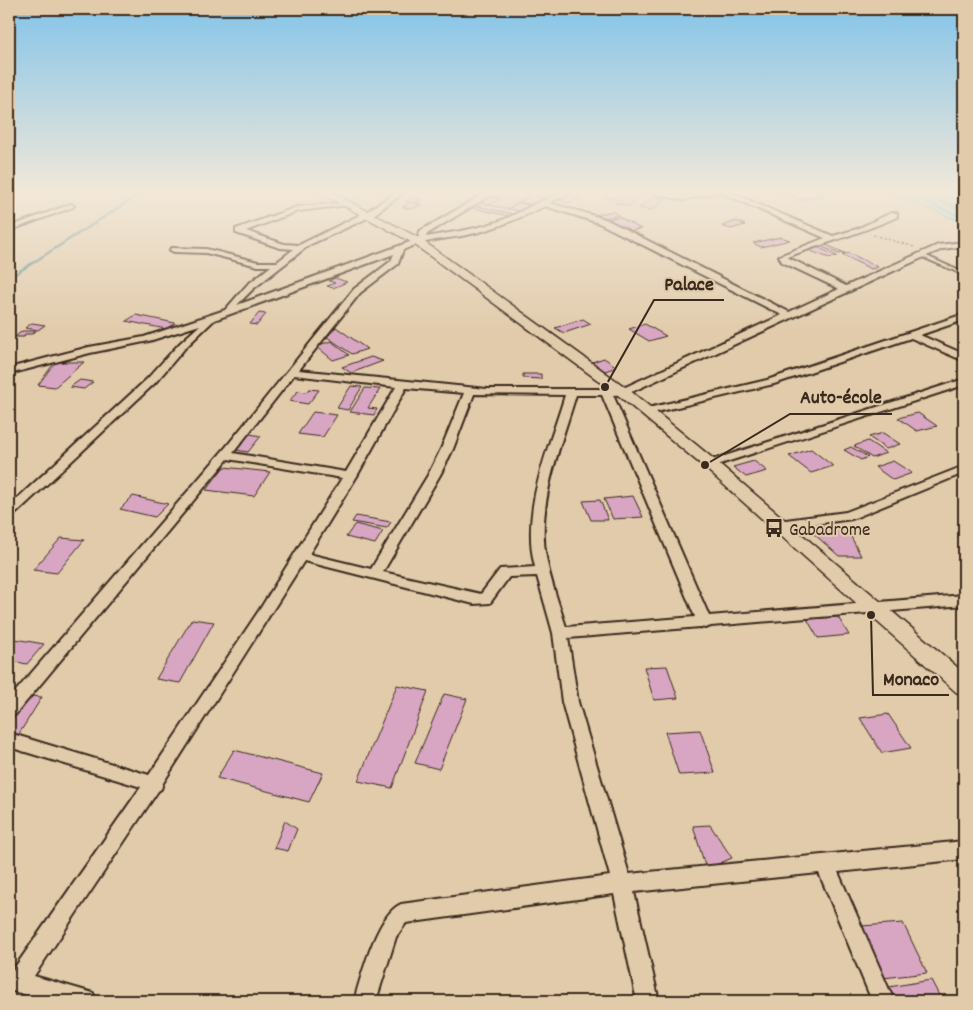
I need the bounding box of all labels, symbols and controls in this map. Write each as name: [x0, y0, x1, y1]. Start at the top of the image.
callout: Palace: [654, 265, 724, 300]
text: Palace: [664, 272, 714, 300]
callout: Auto-école: [790, 379, 892, 414]
text: Auto-école: [800, 385, 882, 413]
bus stop icon: Gabadrome: [763, 517, 785, 539]
place label: Gabadrome: [789, 518, 870, 545]
callout: Monaco: [873, 660, 949, 695]
text: Monaco: [883, 667, 939, 695]

